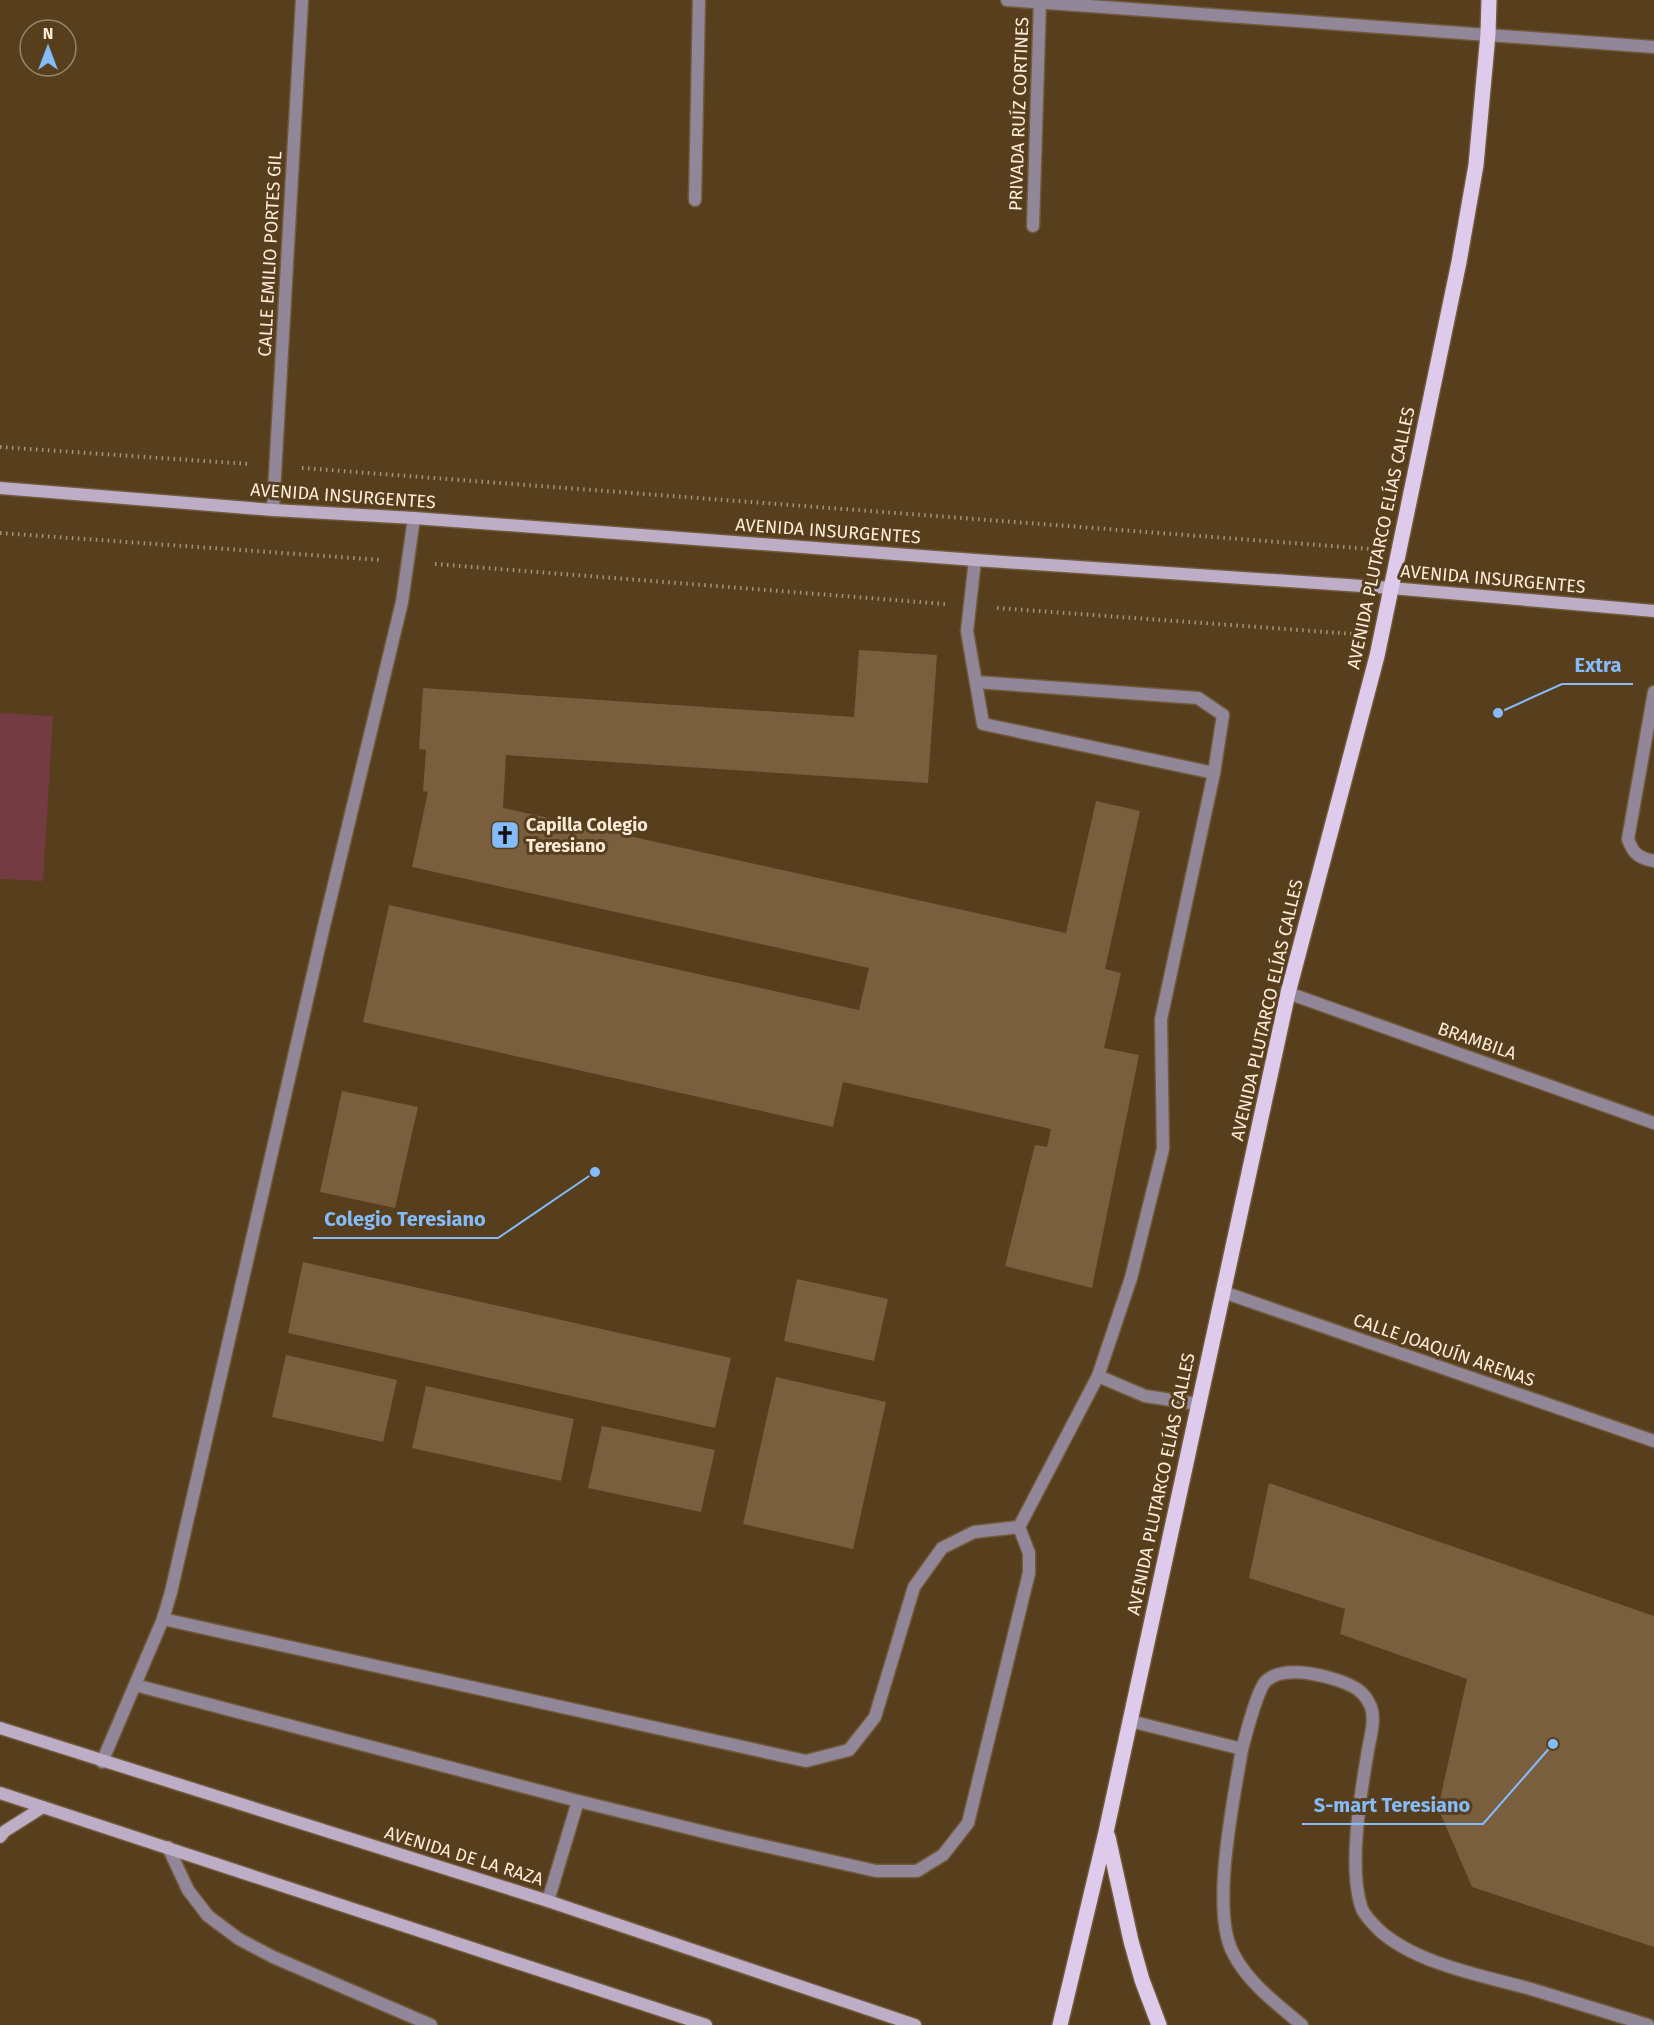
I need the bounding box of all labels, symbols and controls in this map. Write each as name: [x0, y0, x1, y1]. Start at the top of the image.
street label: PRIVADA RUÍZ CORTINES: [1004, 16, 1033, 211]
north arrow: [18, 18, 78, 78]
text: N: [43, 24, 53, 43]
street label: CALLE EMILIO PORTES GIL: [254, 151, 286, 357]
street label: AVENIDA PLUTARCO ELÍAS CALLES: [1341, 405, 1420, 671]
street label: AVENIDA INSURGENTES: [250, 479, 437, 513]
street label: AVENIDA INSURGENTES: [735, 514, 922, 548]
street label: AVENIDA INSURGENTES: [1400, 560, 1587, 598]
callout: Extra: [1562, 646, 1633, 684]
text: Extra: [1575, 653, 1621, 677]
place label: Capilla Colegio Teresiano: [526, 814, 648, 857]
church icon: Capilla Colegio Teresiano: [489, 819, 521, 851]
street label: AVENIDA PLUTARCO ELÍAS CALLES: [1225, 877, 1308, 1143]
street label: BRAMBILA: [1435, 1017, 1520, 1065]
callout: Colegio Teresiano: [313, 1200, 498, 1238]
text: Colegio Teresiano: [324, 1207, 486, 1231]
street label: CALLE JOAQUÍN ARENAS: [1350, 1308, 1538, 1391]
street label: AVENIDA PLUTARCO ELÍAS CALLES: [1121, 1351, 1200, 1617]
callout: S-mart Teresiano: [1302, 1786, 1483, 1824]
text: S-mart Teresiano: [1314, 1793, 1471, 1817]
street label: AVENIDA DE LA RAZA: [382, 1821, 547, 1891]

